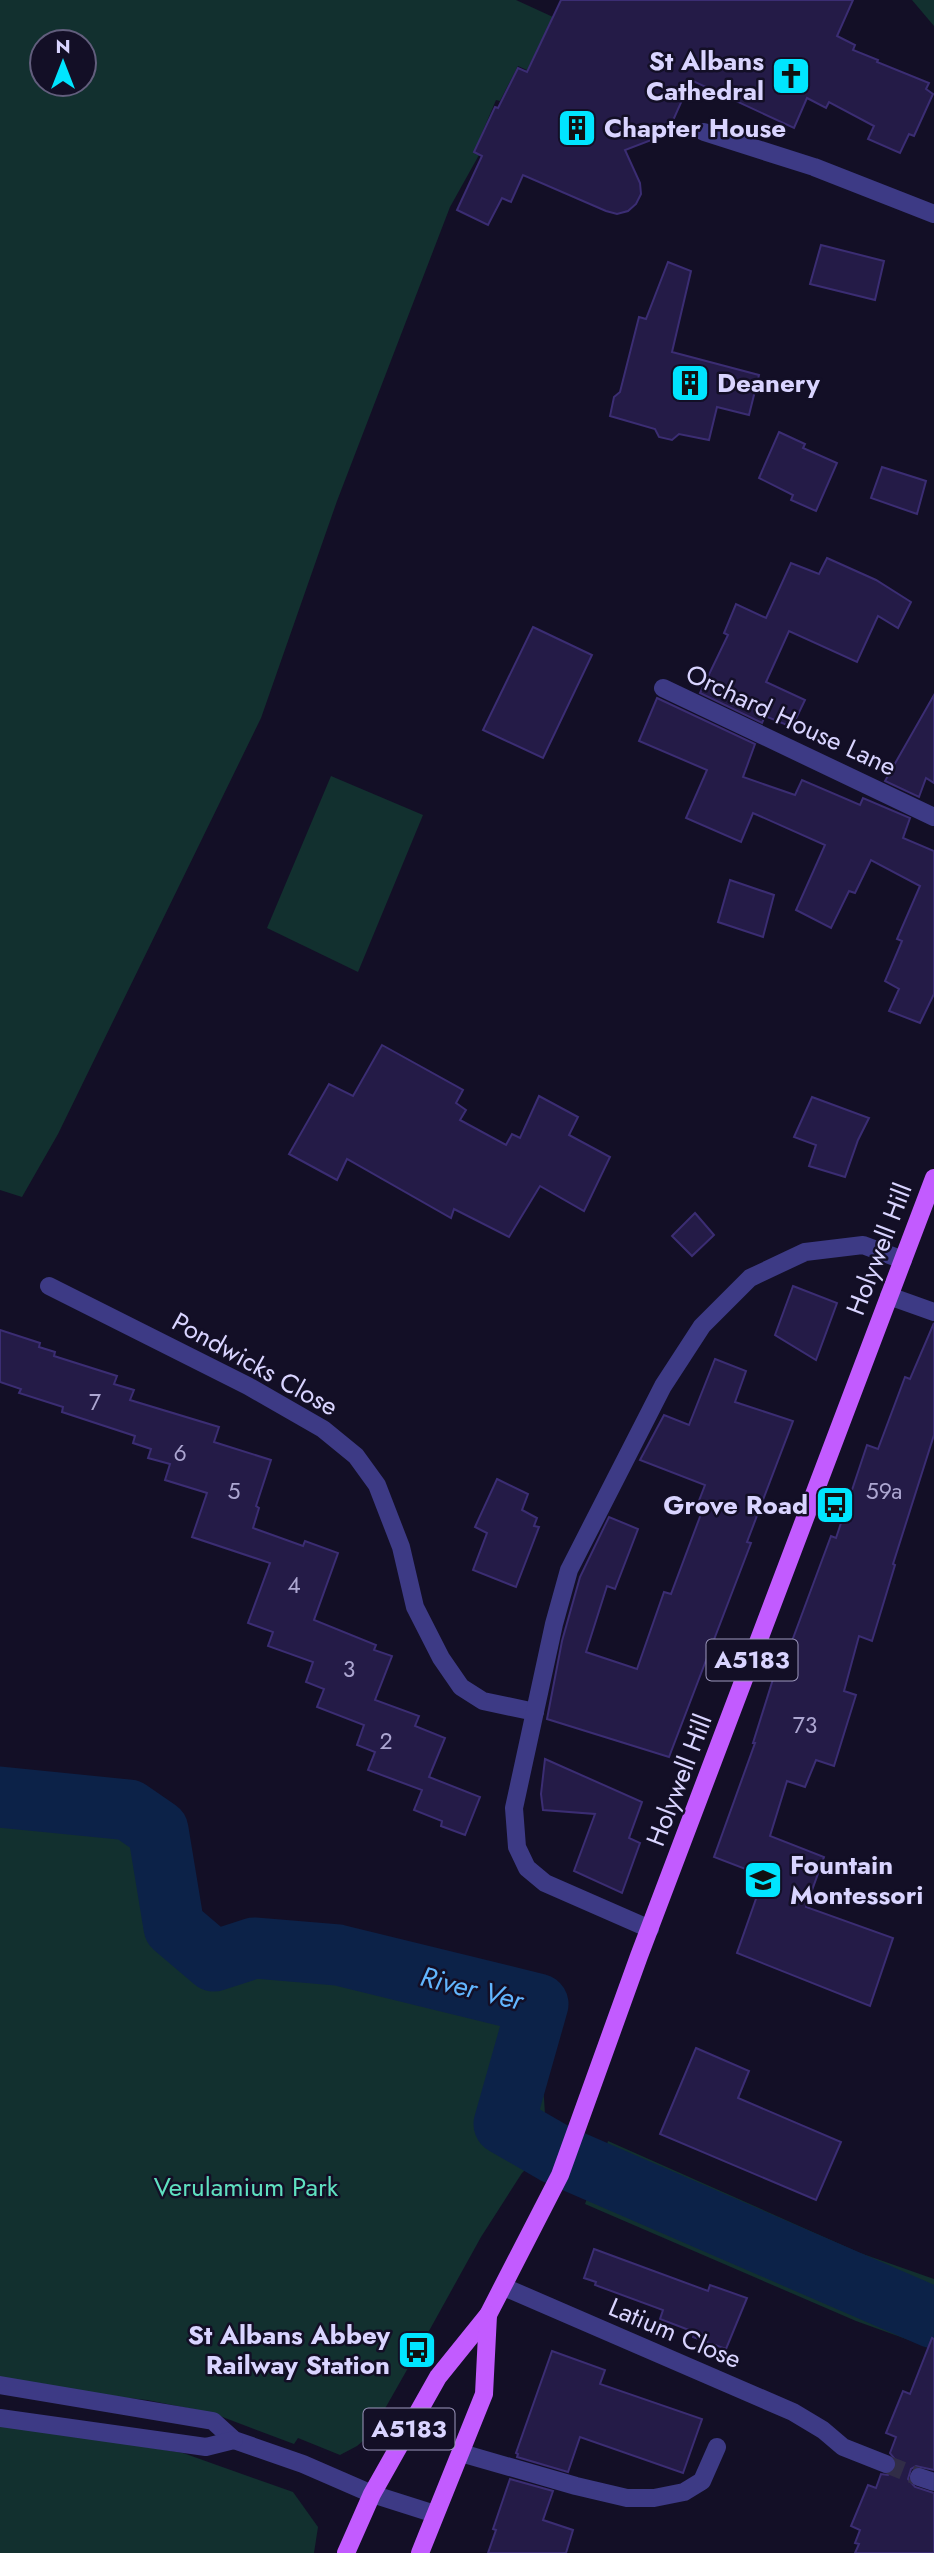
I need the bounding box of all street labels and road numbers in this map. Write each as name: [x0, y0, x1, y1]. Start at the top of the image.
street label: Orchard House Lane: [679, 654, 903, 786]
street label: Holywell Hill: [836, 1177, 922, 1321]
street label: Pondwicks Close: [165, 1303, 345, 1425]
road number: A5183: [706, 1640, 798, 1680]
street label: Holywell Hill: [636, 1708, 722, 1852]
street label: Latium Close: [603, 2288, 747, 2378]
road number: A5183: [364, 2408, 454, 2450]

